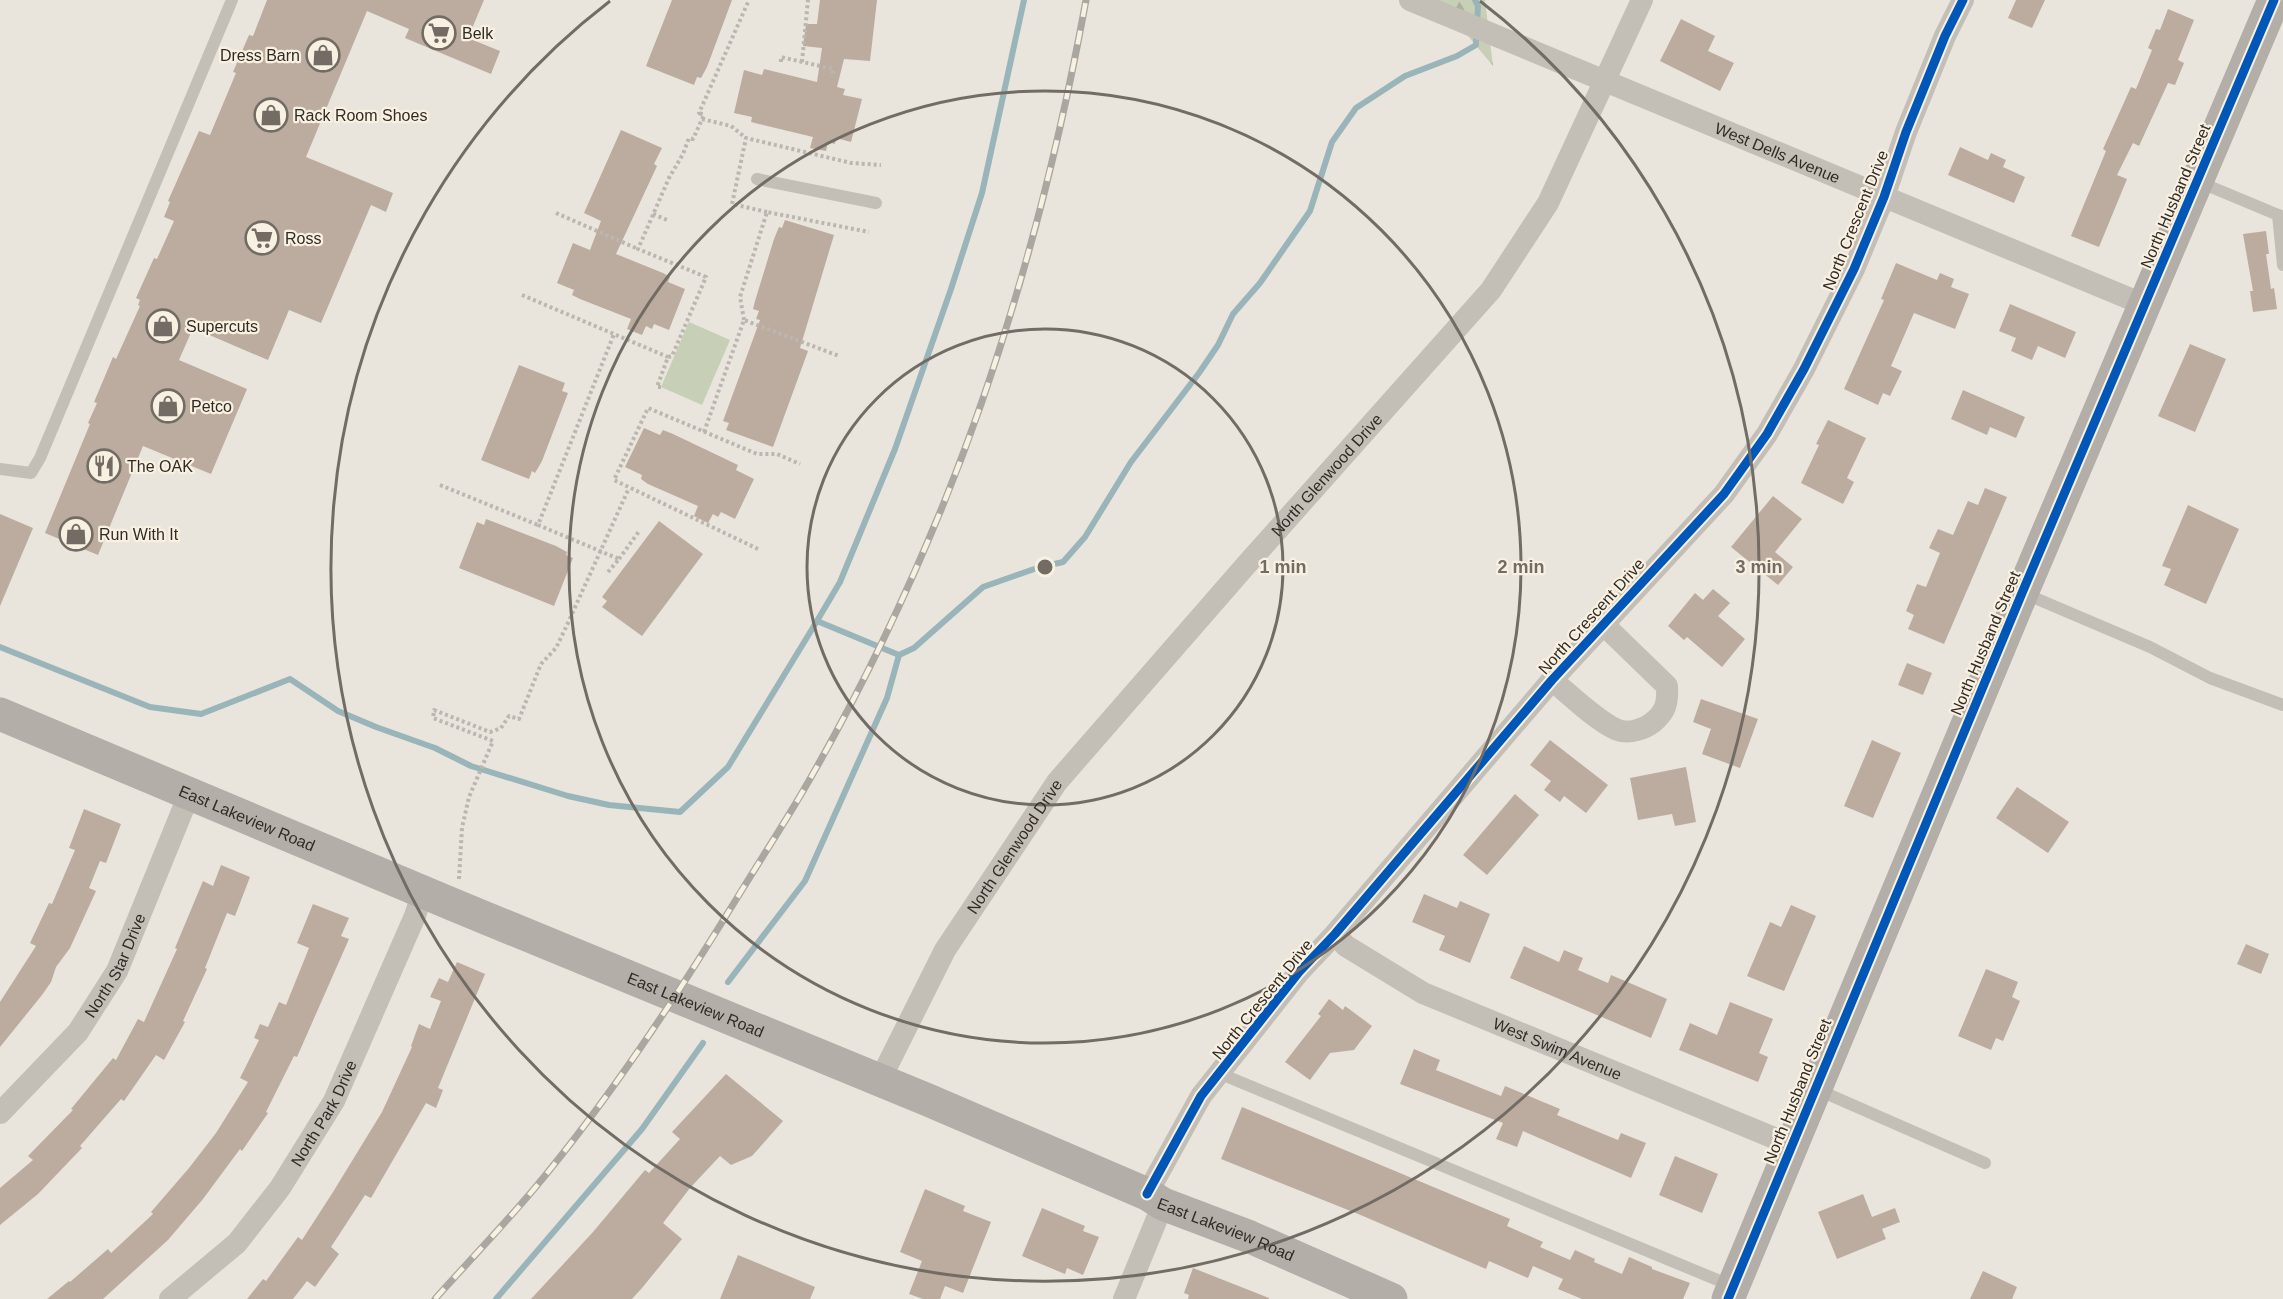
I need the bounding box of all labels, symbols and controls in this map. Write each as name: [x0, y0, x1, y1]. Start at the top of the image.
supermarket icon: Belk: [421, 15, 457, 51]
place label: Belk: [462, 25, 494, 42]
shop icon: Dress Barn: [305, 37, 341, 73]
place label: Dress Barn: [220, 47, 300, 64]
shop icon: Rack Room Shoes: [253, 97, 289, 133]
place label: Rack Room Shoes: [294, 107, 427, 124]
street label: West Dells Avenue: [1712, 120, 1843, 187]
street label: North Husband Street: [2137, 121, 2214, 271]
street label: North Crescent Drive: [1820, 148, 1891, 293]
supermarket icon: Ross: [244, 220, 280, 256]
place label: Ross: [285, 230, 321, 247]
shop icon: Supercuts: [145, 308, 181, 344]
place label: Supercuts: [186, 318, 258, 335]
shop icon: Petco: [150, 388, 186, 424]
place label: Petco: [191, 398, 232, 415]
street label: North Glenwood Drive: [1268, 410, 1386, 540]
restaurant icon: The OAK: [86, 448, 122, 484]
place label: The OAK: [127, 458, 193, 475]
shop icon: Run With It: [58, 516, 94, 552]
place label: Run With It: [99, 526, 179, 543]
street label: North Crescent Drive: [1535, 555, 1648, 678]
centre of rings: [1035, 557, 1055, 577]
text: 1 min: [1259, 557, 1307, 577]
text: 2 min: [1497, 557, 1545, 577]
text: 3 min: [1735, 557, 1783, 577]
street label: North Husband Street: [1947, 568, 2024, 718]
street label: North Glenwood Drive: [964, 776, 1065, 917]
street label: East Lakeview Road: [176, 782, 317, 855]
street label: North Star Drive: [82, 911, 149, 1021]
street label: North Crescent Drive: [1209, 936, 1316, 1063]
street label: East Lakeview Road: [625, 969, 766, 1041]
street label: West Swim Avenue: [1491, 1015, 1624, 1083]
street label: North Husband Street: [1761, 1016, 1835, 1166]
street label: North Park Drive: [288, 1058, 360, 1169]
street label: East Lakeview Road: [1155, 1195, 1297, 1264]

